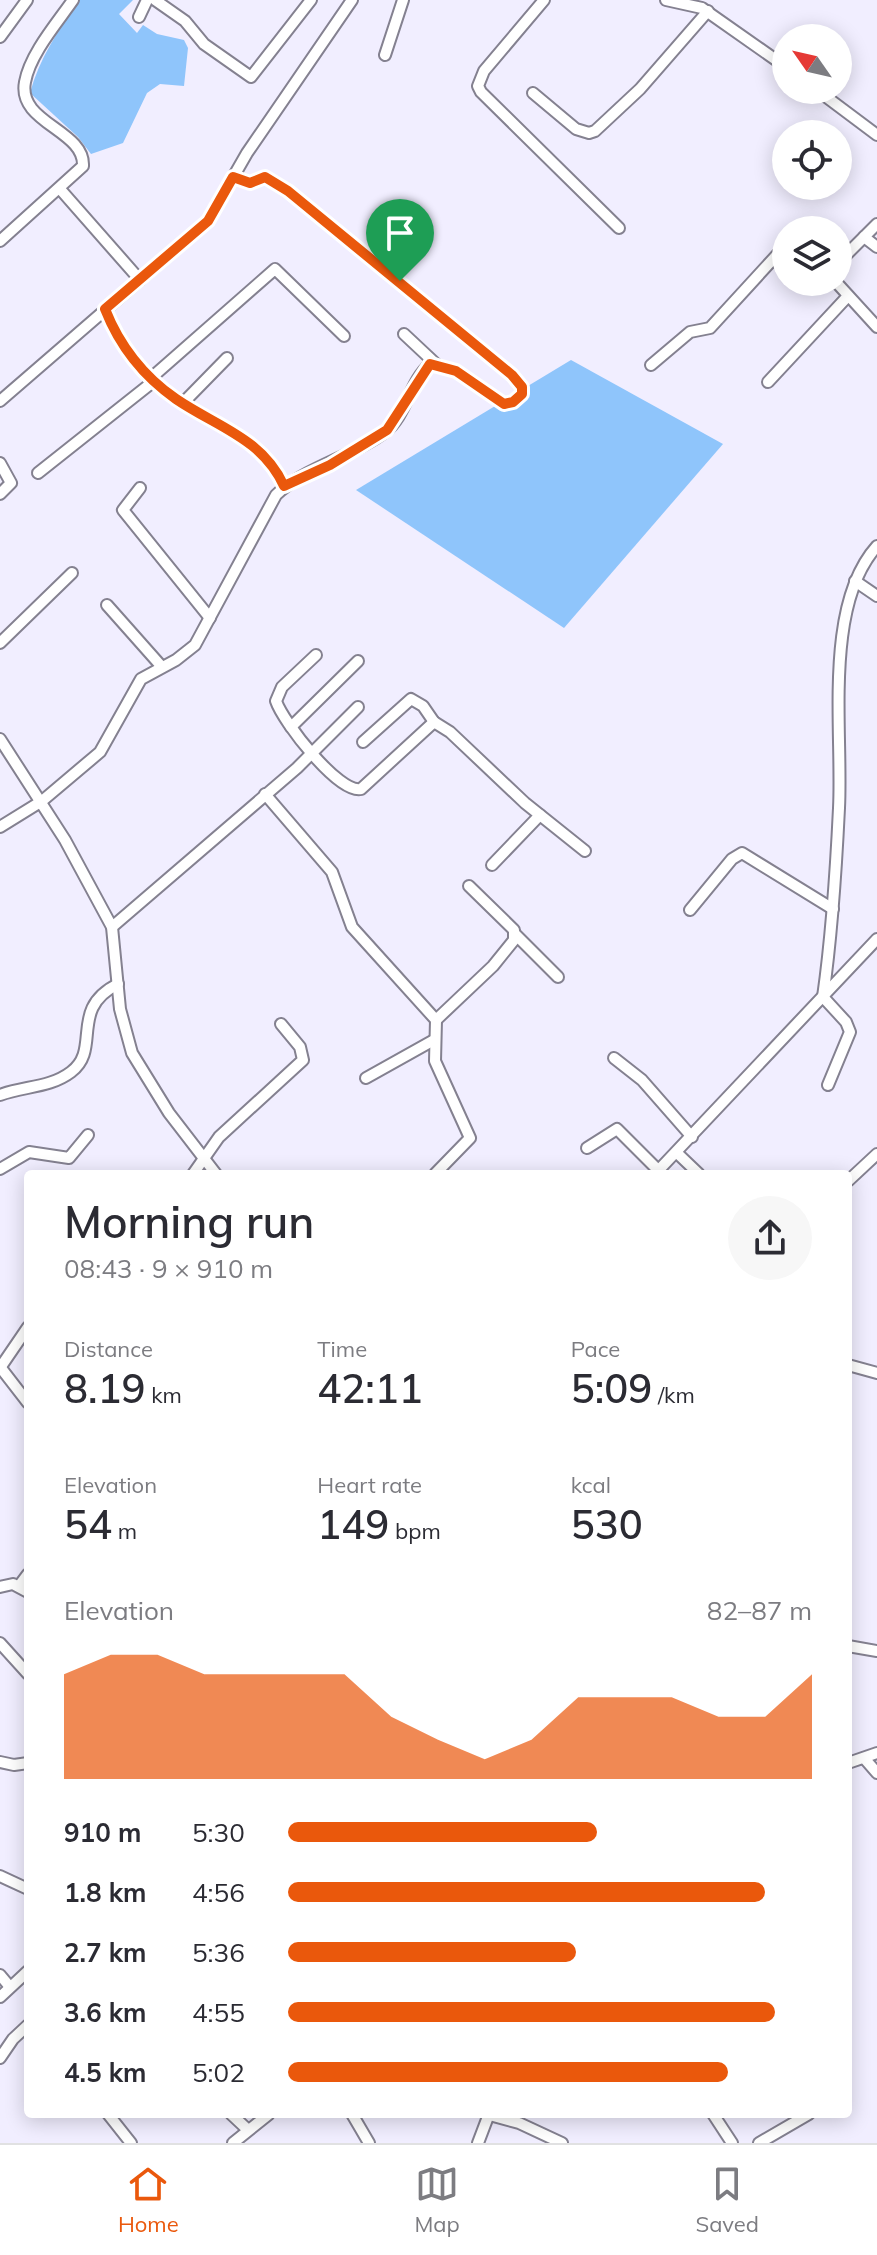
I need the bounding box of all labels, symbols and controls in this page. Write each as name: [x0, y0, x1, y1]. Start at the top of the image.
north arrow: [772, 24, 852, 104]
map controls: [772, 24, 852, 296]
button: locate: [772, 120, 852, 200]
pin: [366, 199, 434, 281]
icon: arrive: [378, 211, 422, 255]
button: layers: [772, 216, 852, 296]
text: Morning run: [64, 1194, 314, 1249]
button: share: [728, 1196, 812, 1280]
text: 08:43 · 9 × 910 m: [64, 1252, 273, 1285]
text: Distance: [64, 1335, 153, 1363]
text: Time: [317, 1335, 367, 1363]
text: Pace: [571, 1335, 620, 1363]
text: 8.19: [64, 1363, 145, 1413]
text: 42:11: [317, 1363, 423, 1413]
text: 5:09: [571, 1363, 652, 1413]
text: km: [145, 1381, 182, 1409]
text: /km: [652, 1381, 695, 1409]
text: Elevation: [64, 1471, 157, 1499]
text: Heart rate: [317, 1471, 422, 1499]
text: kcal: [571, 1471, 611, 1499]
text: 54: [64, 1499, 112, 1549]
text: 149: [317, 1499, 389, 1549]
text: 530: [571, 1499, 643, 1549]
text: m: [112, 1517, 137, 1545]
text: bpm: [389, 1517, 441, 1545]
text: Elevation: [64, 1594, 174, 1627]
text: 82–87 m: [707, 1594, 812, 1627]
text: 910 m: [64, 1816, 141, 1849]
text: 5:30: [192, 1816, 245, 1849]
text: 1.8 km: [64, 1876, 147, 1909]
text: 4:56: [192, 1876, 245, 1909]
text: 2.7 km: [64, 1936, 147, 1969]
text: 5:36: [192, 1936, 245, 1969]
text: 3.6 km: [64, 1996, 147, 2029]
text: 4:55: [192, 1996, 245, 2029]
text: 4.5 km: [64, 2056, 147, 2089]
text: 5:02: [192, 2056, 245, 2089]
tab: Home: [118, 2162, 179, 2238]
tab: Map: [414, 2162, 460, 2238]
tab: Saved: [696, 2162, 759, 2238]

